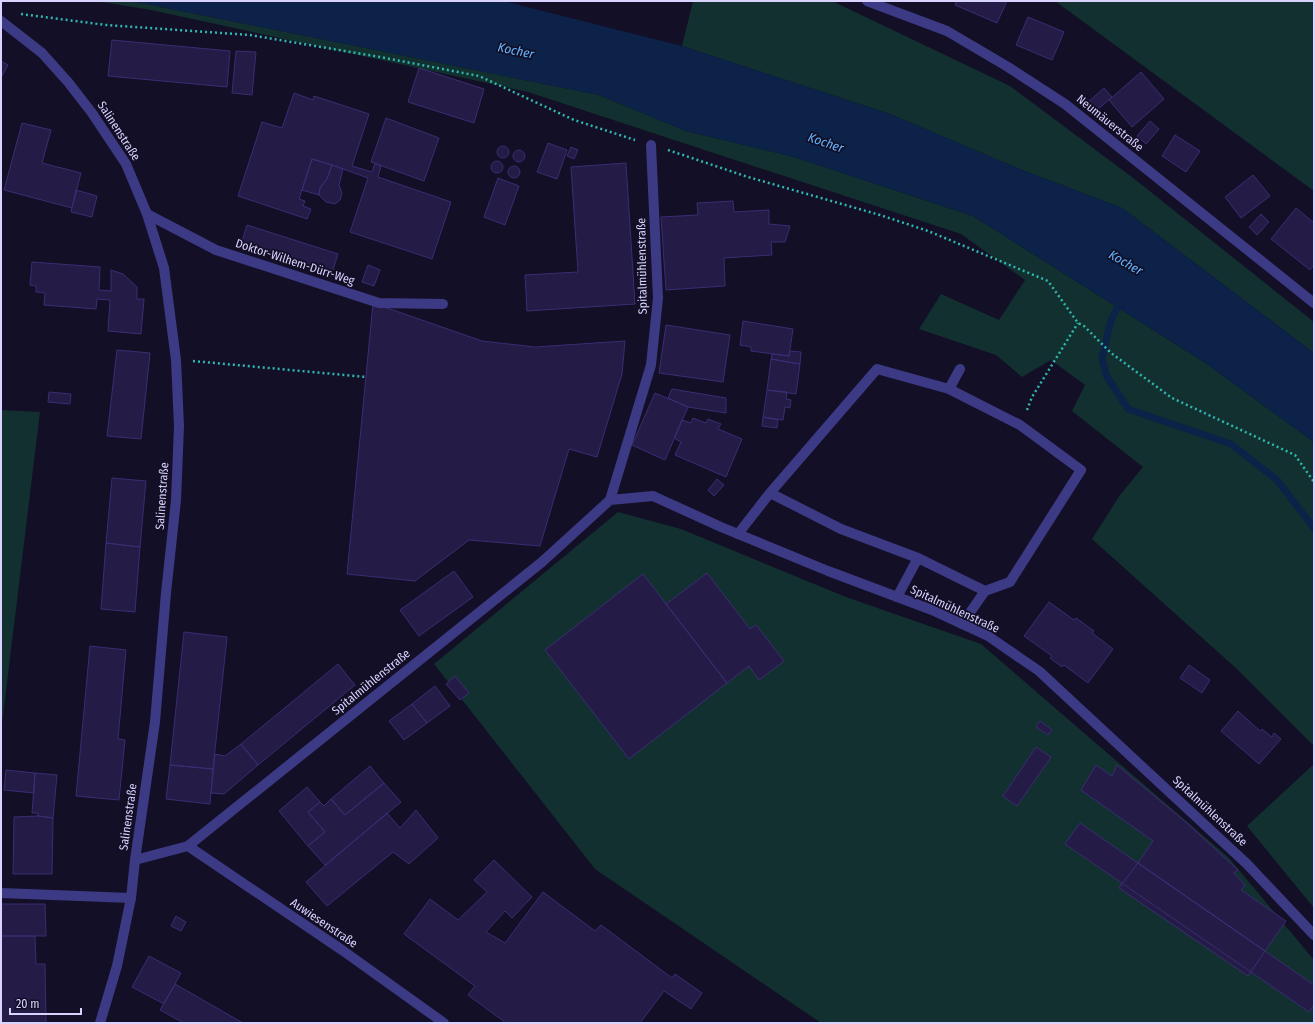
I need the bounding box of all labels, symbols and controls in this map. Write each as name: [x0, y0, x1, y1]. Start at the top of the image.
water label: Kocher: [496, 39, 536, 62]
street label: Neumäuerstraße: [1074, 92, 1146, 154]
street label: Salinenstraße: [95, 99, 143, 163]
water label: Kocher: [806, 129, 846, 156]
street label: Spitalmühlenstraße: [634, 218, 650, 314]
street label: Doktor-Wilhem-Dürr-Weg: [234, 236, 357, 288]
water label: Kocher: [1106, 247, 1146, 278]
street label: Salinenstraße: [153, 462, 171, 530]
street label: Spitalmühlenstraße: [908, 582, 1002, 636]
street label: Spitalmühlenstraße: [329, 646, 413, 718]
street label: Spitalmühlenstraße: [1170, 773, 1250, 849]
street label: Salinenstraße: [116, 782, 140, 851]
street label: Auwiesenstraße: [288, 895, 360, 951]
scale bar: [10, 990, 81, 1016]
text: 20 m: [16, 997, 40, 1011]

